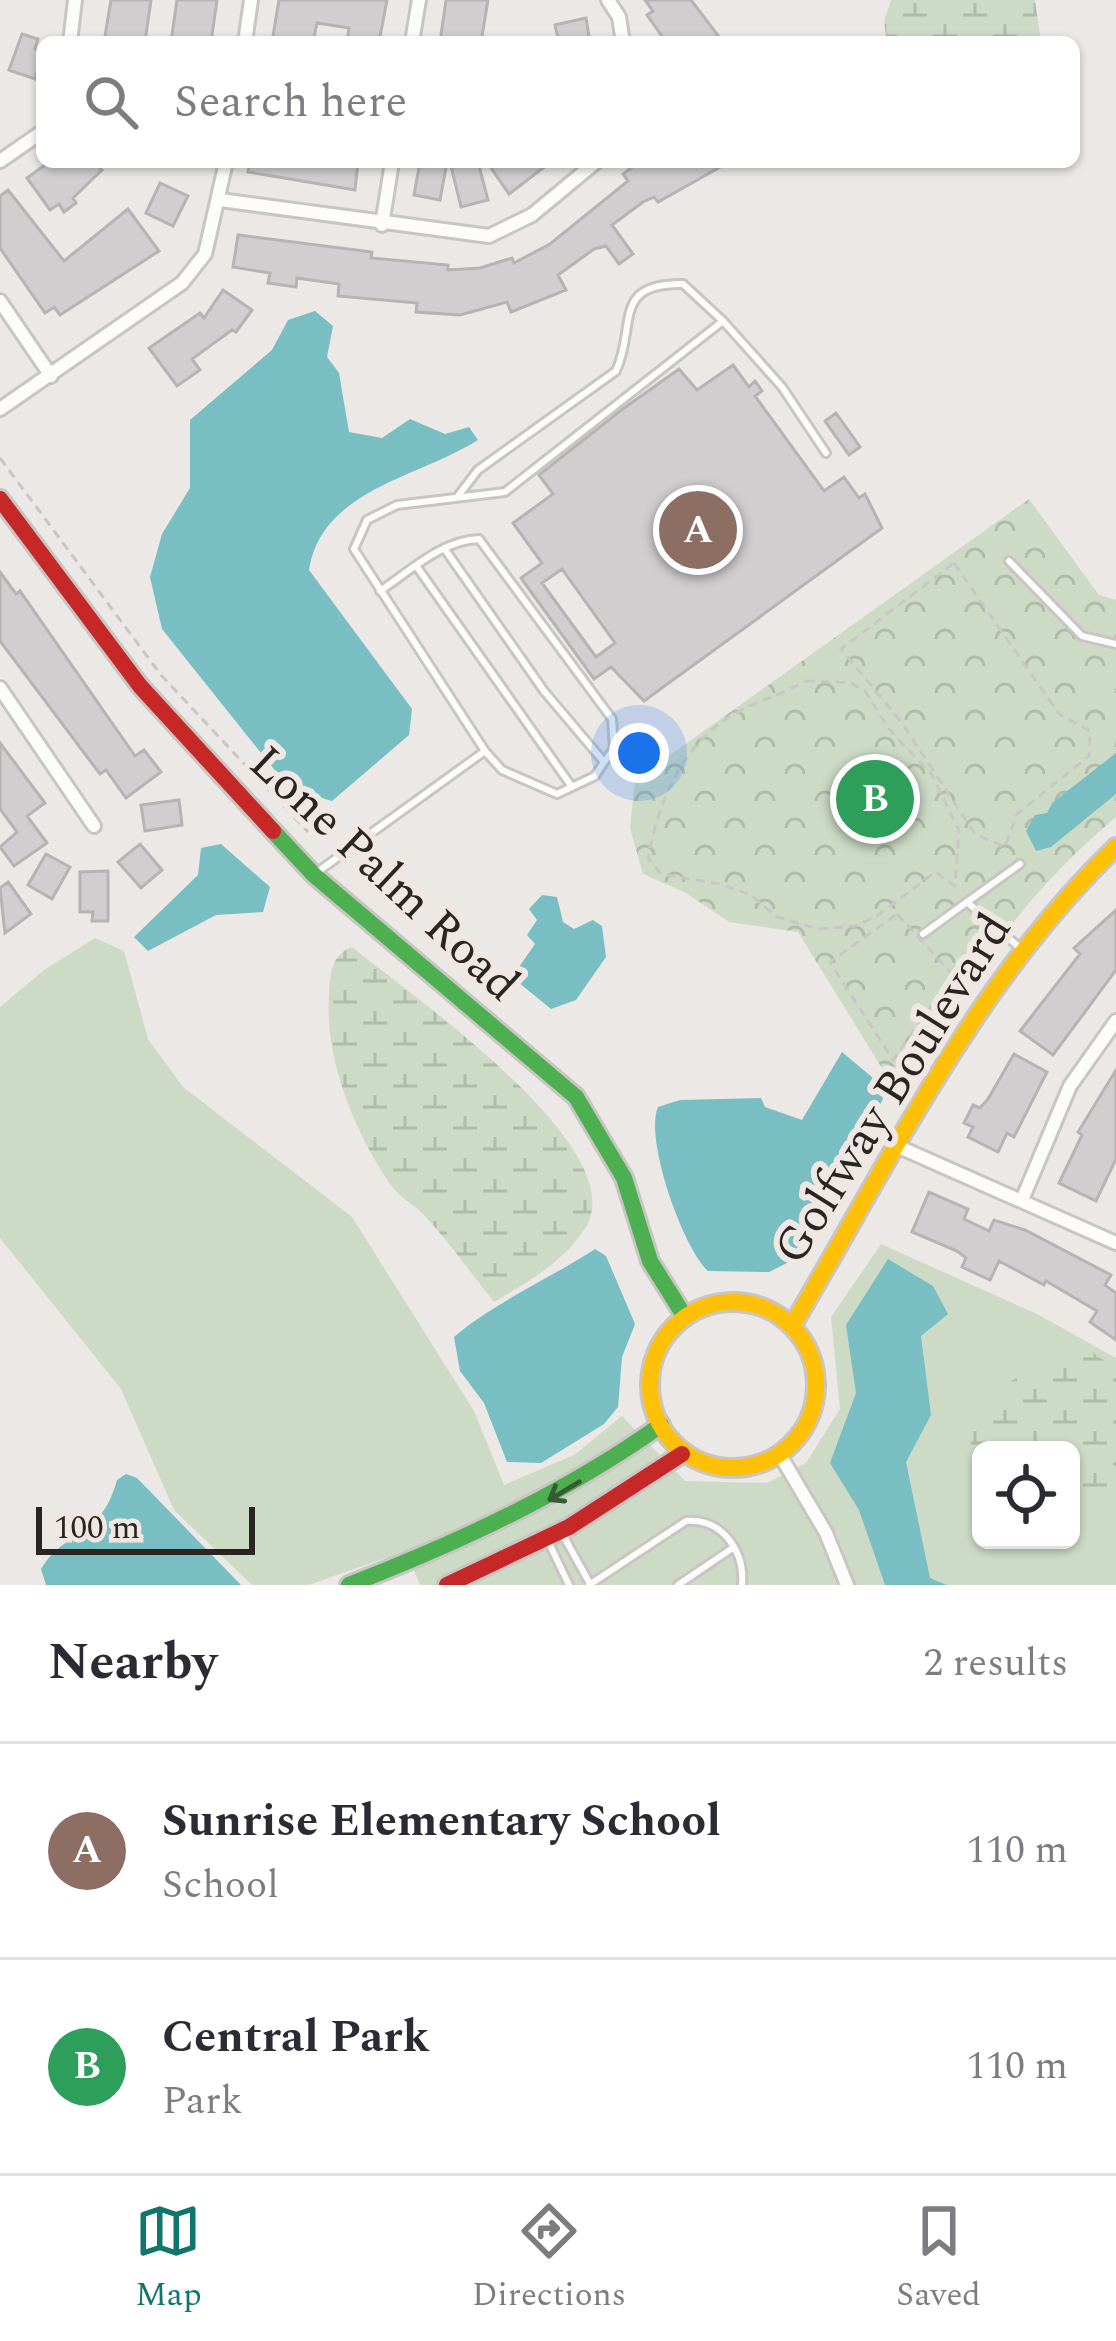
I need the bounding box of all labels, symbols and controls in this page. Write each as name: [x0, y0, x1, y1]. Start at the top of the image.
search box: [36, 36, 1080, 168]
text: Search here: [174, 68, 407, 137]
icon: search: [78, 69, 144, 135]
pin: A: [659, 485, 737, 575]
your location: [609, 723, 669, 783]
street label: Lone Palm Road: [232, 729, 536, 1019]
pin: B: [836, 754, 914, 844]
street label: Golfway Boulevard: [755, 899, 1031, 1279]
map controls: [972, 1441, 1080, 1549]
button: locate: [972, 1441, 1080, 1549]
one-way arrow: [548, 1479, 582, 1503]
scale bar: [36, 1501, 255, 1554]
text: 100 m: [54, 1503, 140, 1553]
text: Nearby: [48, 1624, 217, 1702]
text: 2 results: [924, 1634, 1068, 1693]
text: Sunrise Elementary School: [162, 1787, 721, 1856]
text: A: [72, 1821, 102, 1880]
text: 110 m: [966, 1821, 1068, 1880]
text: School: [162, 1856, 279, 1915]
text: Central Park: [162, 2003, 430, 2072]
text: B: [73, 2037, 101, 2096]
text: 110 m: [966, 2037, 1068, 2096]
text: Park: [162, 2072, 242, 2131]
tab: Map: [135, 2198, 202, 2320]
tab: Directions: [472, 2198, 626, 2320]
tab: Saved: [896, 2198, 981, 2320]

